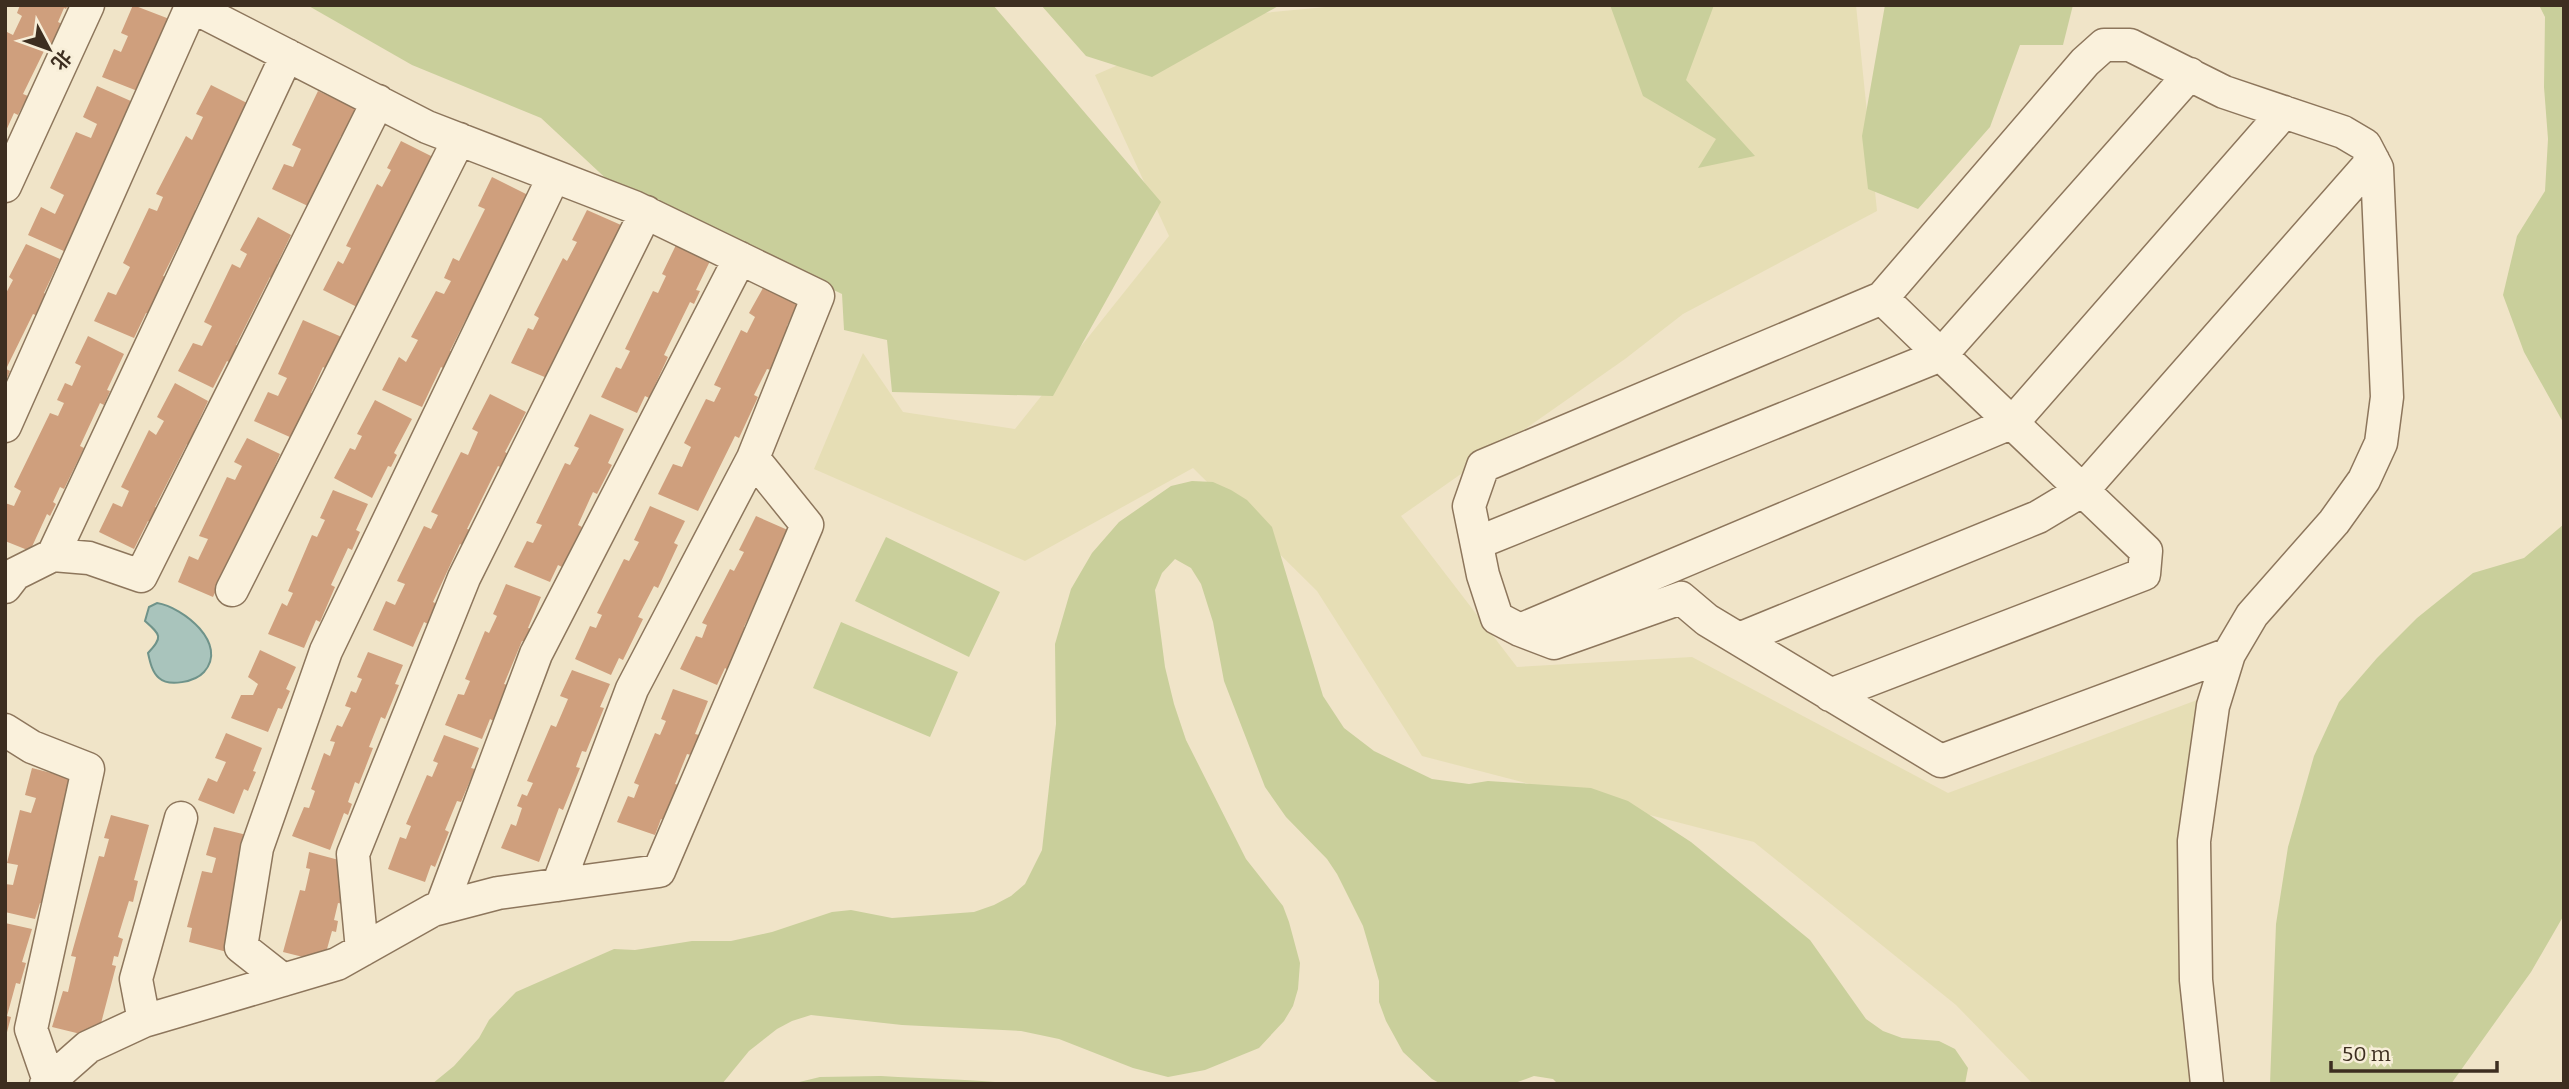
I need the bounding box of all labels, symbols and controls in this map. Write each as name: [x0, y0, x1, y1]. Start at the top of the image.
north arrow: [14, 14, 84, 84]
text: 北: [47, 45, 76, 75]
scale bar: [2331, 1030, 2497, 1074]
text: 50 m: [2342, 1041, 2391, 1067]

